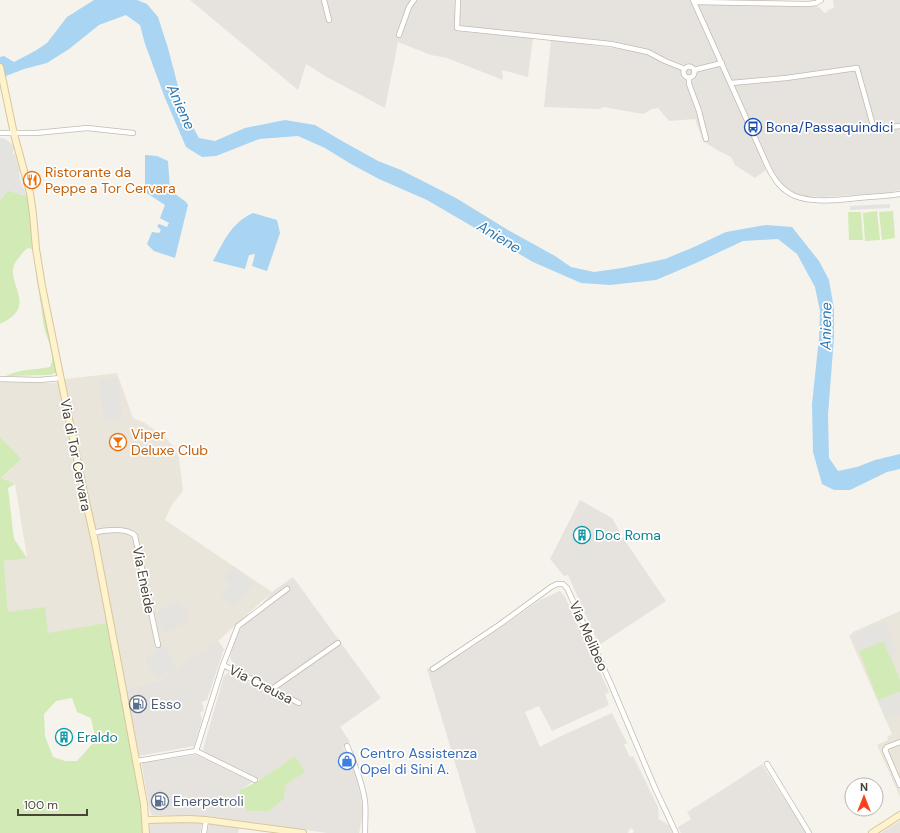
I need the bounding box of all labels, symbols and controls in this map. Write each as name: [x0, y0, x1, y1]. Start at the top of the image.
water label: Aniene: [162, 80, 200, 133]
bus stop icon: Bona/Passaquindici: [743, 117, 763, 137]
place label: Bona/Passaquindici: [766, 118, 893, 136]
place label: Ristorante da Peppe a Tor Cervara: [45, 163, 176, 197]
restaurant icon: Ristorante da Peppe a Tor Cervara: [22, 170, 42, 190]
water label: Aniene: [472, 216, 525, 258]
water label: Aniene: [816, 301, 836, 351]
street label: Via di Tor Cervara: [56, 397, 96, 513]
place label: Viper Deluxe Club: [131, 425, 208, 459]
bar icon: Viper Deluxe Club: [108, 432, 128, 452]
building icon: Doc Roma: [572, 525, 592, 545]
place label: Doc Roma: [595, 526, 661, 544]
street label: Via Eneide: [129, 545, 159, 615]
street label: Via Melibeo: [565, 598, 613, 674]
street label: Via Creusa: [226, 660, 296, 708]
fuel station icon: Esso: [128, 694, 148, 714]
place label: Esso: [151, 695, 181, 713]
building icon: Eraldo: [54, 727, 74, 747]
place label: Eraldo: [77, 728, 118, 746]
place label: Centro Assistenza Opel di Sini A.: [360, 744, 477, 778]
shop icon: Centro Assistenza Opel di Sini A.: [337, 751, 357, 771]
north arrow: [844, 777, 884, 817]
text: N: [860, 780, 868, 794]
scale bar: [18, 791, 87, 817]
fuel station icon: Enerpetroli: [150, 791, 170, 811]
place label: Enerpetroli: [173, 792, 244, 810]
text: 100 m: [24, 797, 58, 813]

